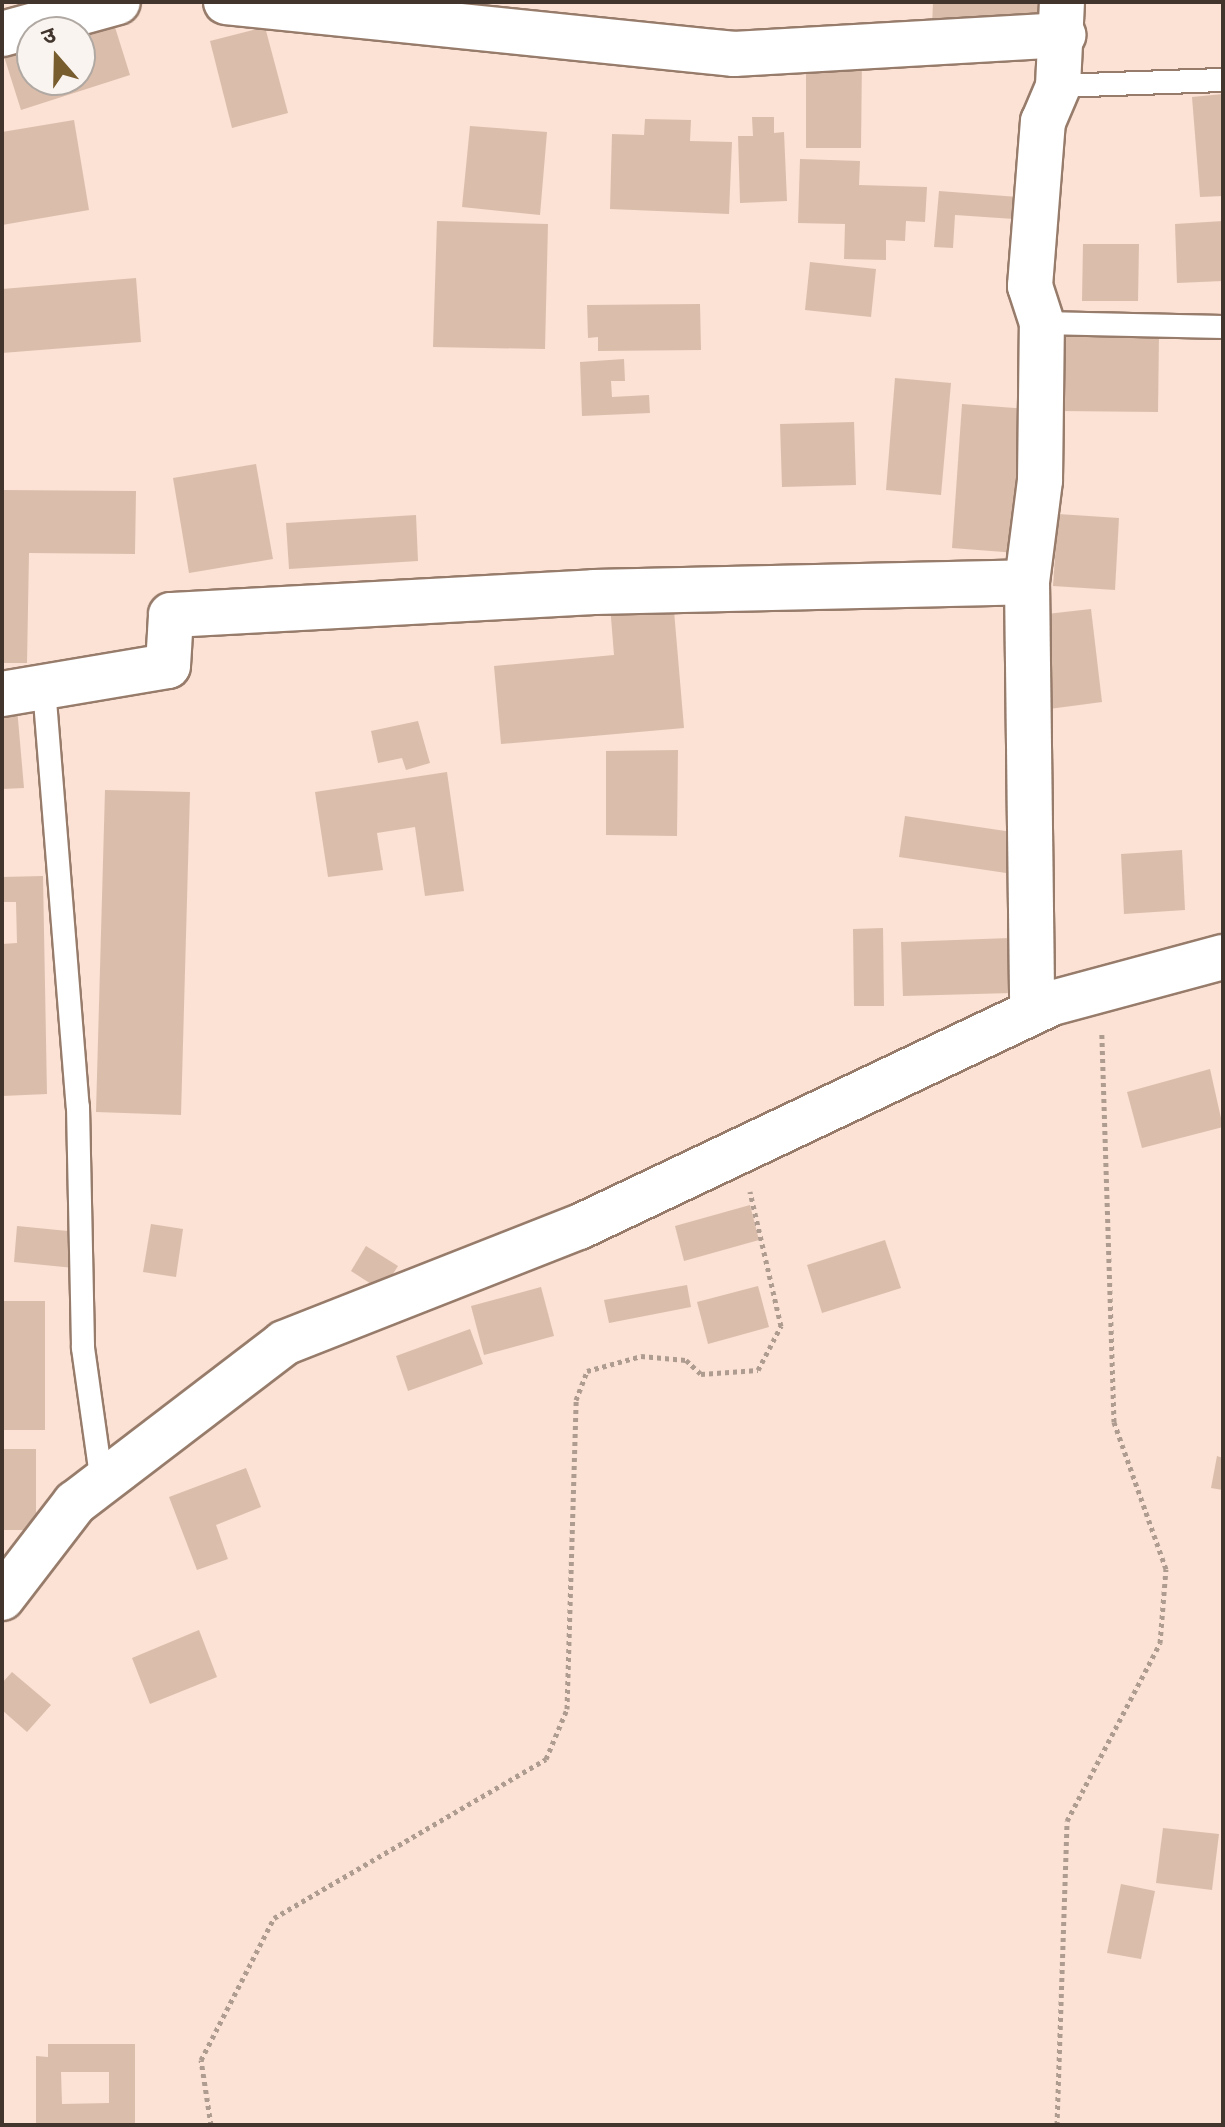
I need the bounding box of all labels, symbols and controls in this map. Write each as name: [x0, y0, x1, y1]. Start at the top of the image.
north arrow: [16, 16, 96, 96]
text: उ: [38, 20, 59, 50]

